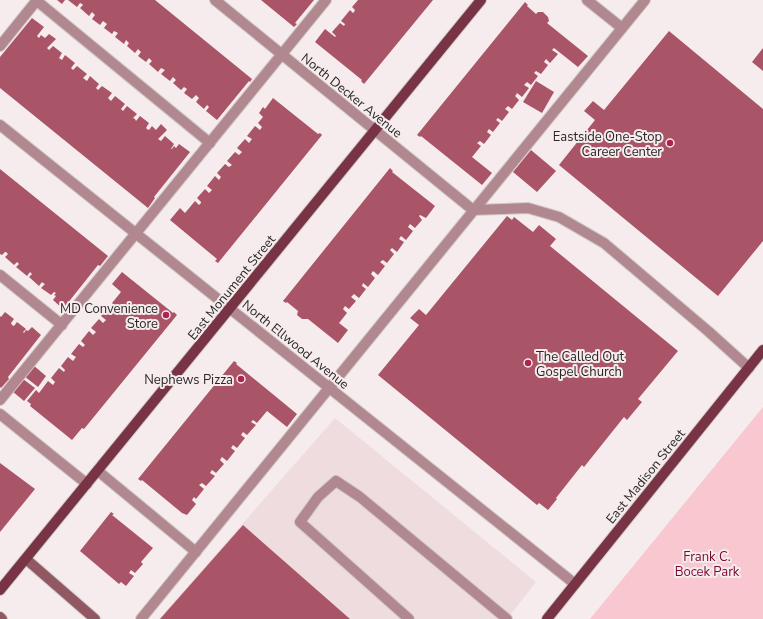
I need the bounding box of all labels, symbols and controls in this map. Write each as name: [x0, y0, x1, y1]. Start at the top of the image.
street label: North Decker Avenue: [297, 49, 406, 142]
place label: Eastside One-Stop Career Center: [553, 128, 662, 161]
marker: Eastside One-Stop Career Center: [665, 138, 675, 148]
street label: East Monument Street: [184, 231, 280, 344]
street label: North Ellwood Avenue: [238, 296, 353, 394]
place label: MD Convenience Store: [60, 300, 158, 333]
marker: MD Convenience Store: [161, 310, 171, 320]
place label: The Called Out Gospel Church: [536, 348, 625, 381]
marker: The Called Out Gospel Church: [523, 358, 533, 368]
place label: Nephews Pizza: [144, 371, 233, 389]
marker: Nephews Pizza: [236, 374, 246, 384]
street label: East Madison Street: [602, 425, 690, 528]
park label: Frank C. Bocek Park: [675, 548, 740, 581]

